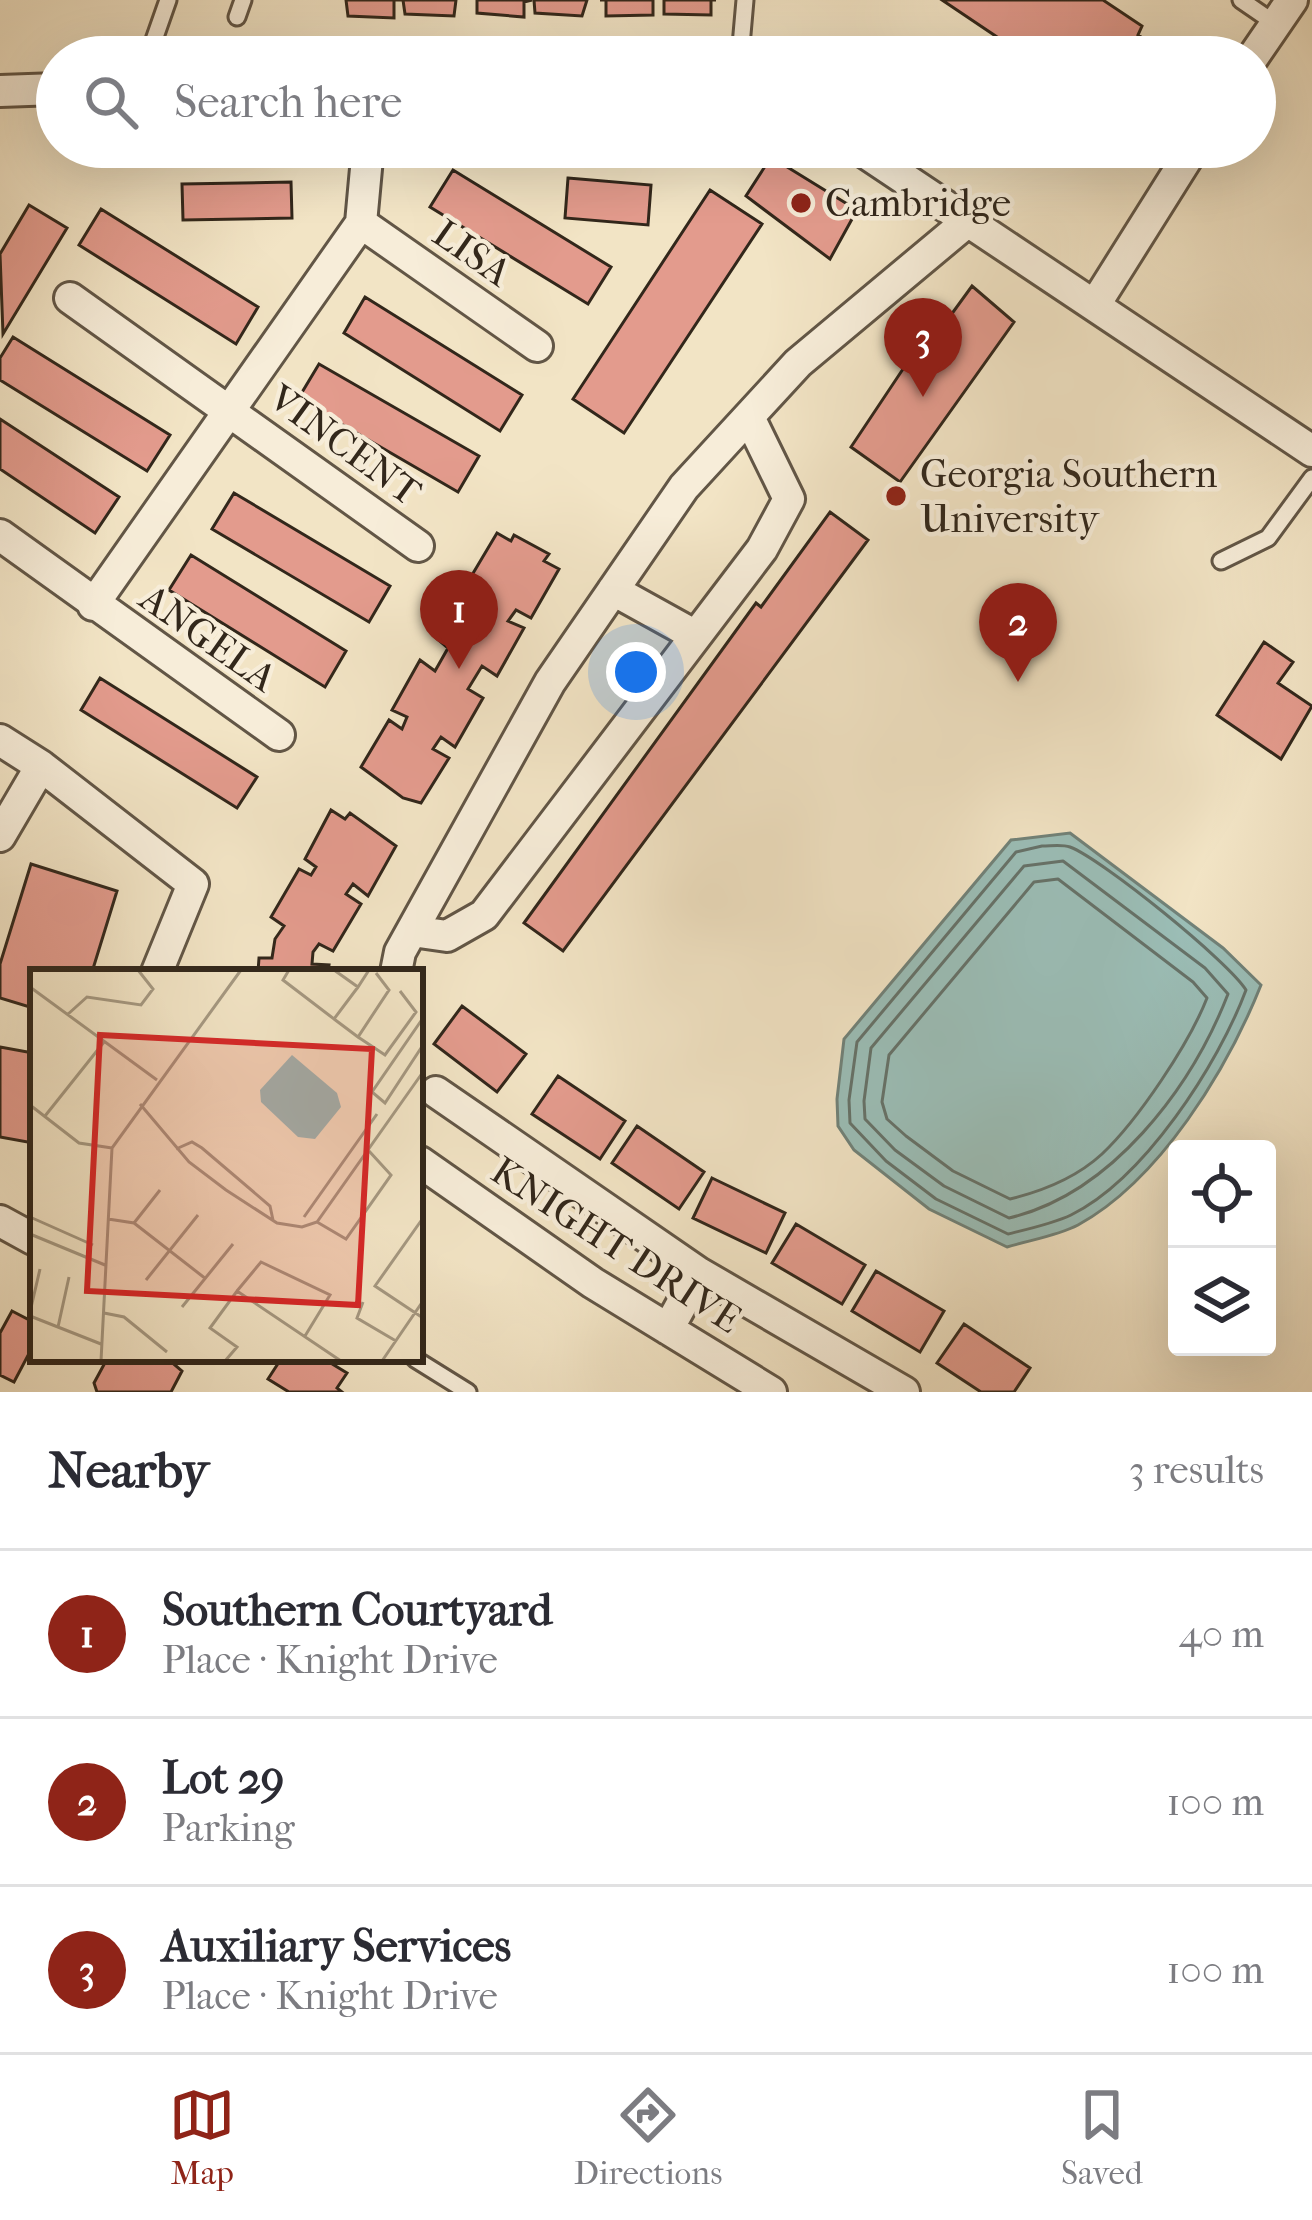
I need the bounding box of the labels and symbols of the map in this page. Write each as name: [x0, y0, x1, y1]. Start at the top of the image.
place label: Cambridge: [825, 180, 1011, 226]
marker: Cambridge: [788, 190, 814, 216]
street label: LISA: [424, 210, 520, 296]
pin: 3: [884, 298, 962, 397]
street label: VINCENT: [260, 374, 430, 516]
place label: Georgia Southern University: [920, 451, 1218, 542]
marker: Georgia Southern University: [883, 483, 909, 509]
pin: 1: [420, 570, 498, 669]
street label: ANGELA: [130, 573, 285, 702]
pin: 2: [979, 583, 1057, 682]
your location: [606, 642, 666, 702]
inset map: [30, 969, 423, 1362]
street label: KNIGHT DRIVE: [483, 1147, 749, 1343]

